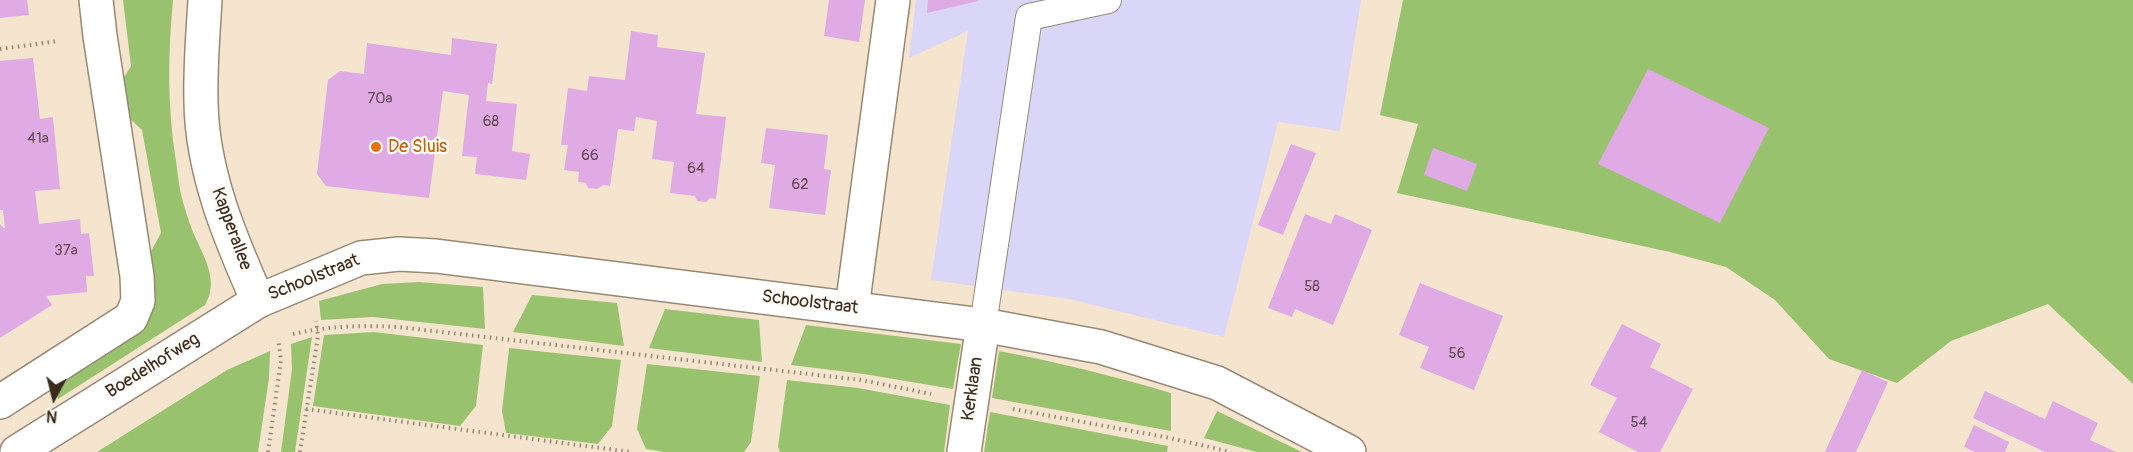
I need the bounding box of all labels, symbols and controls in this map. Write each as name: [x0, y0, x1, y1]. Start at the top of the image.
house number: 70a: [367, 90, 393, 108]
house number: 68: [483, 113, 499, 131]
house number: 41a: [27, 130, 49, 148]
place label: De Sluis: [388, 136, 447, 158]
marker: De Sluis: [369, 140, 383, 154]
house number: 66: [581, 147, 599, 165]
house number: 64: [687, 160, 705, 178]
house number: 62: [791, 176, 809, 194]
street label: Kapperallee: [206, 185, 256, 273]
house number: 37a: [54, 242, 78, 260]
street label: Schoolstraat: [265, 250, 363, 306]
house number: 58: [1304, 278, 1320, 296]
street label: Schoolstraat: [761, 286, 859, 320]
street label: Boedelhofweg: [102, 329, 204, 403]
house number: 56: [1449, 345, 1465, 363]
street label: Kerklaan: [958, 356, 988, 422]
north arrow: [24, 368, 84, 428]
text: N: [45, 405, 58, 426]
house number: 54: [1631, 414, 1647, 432]

